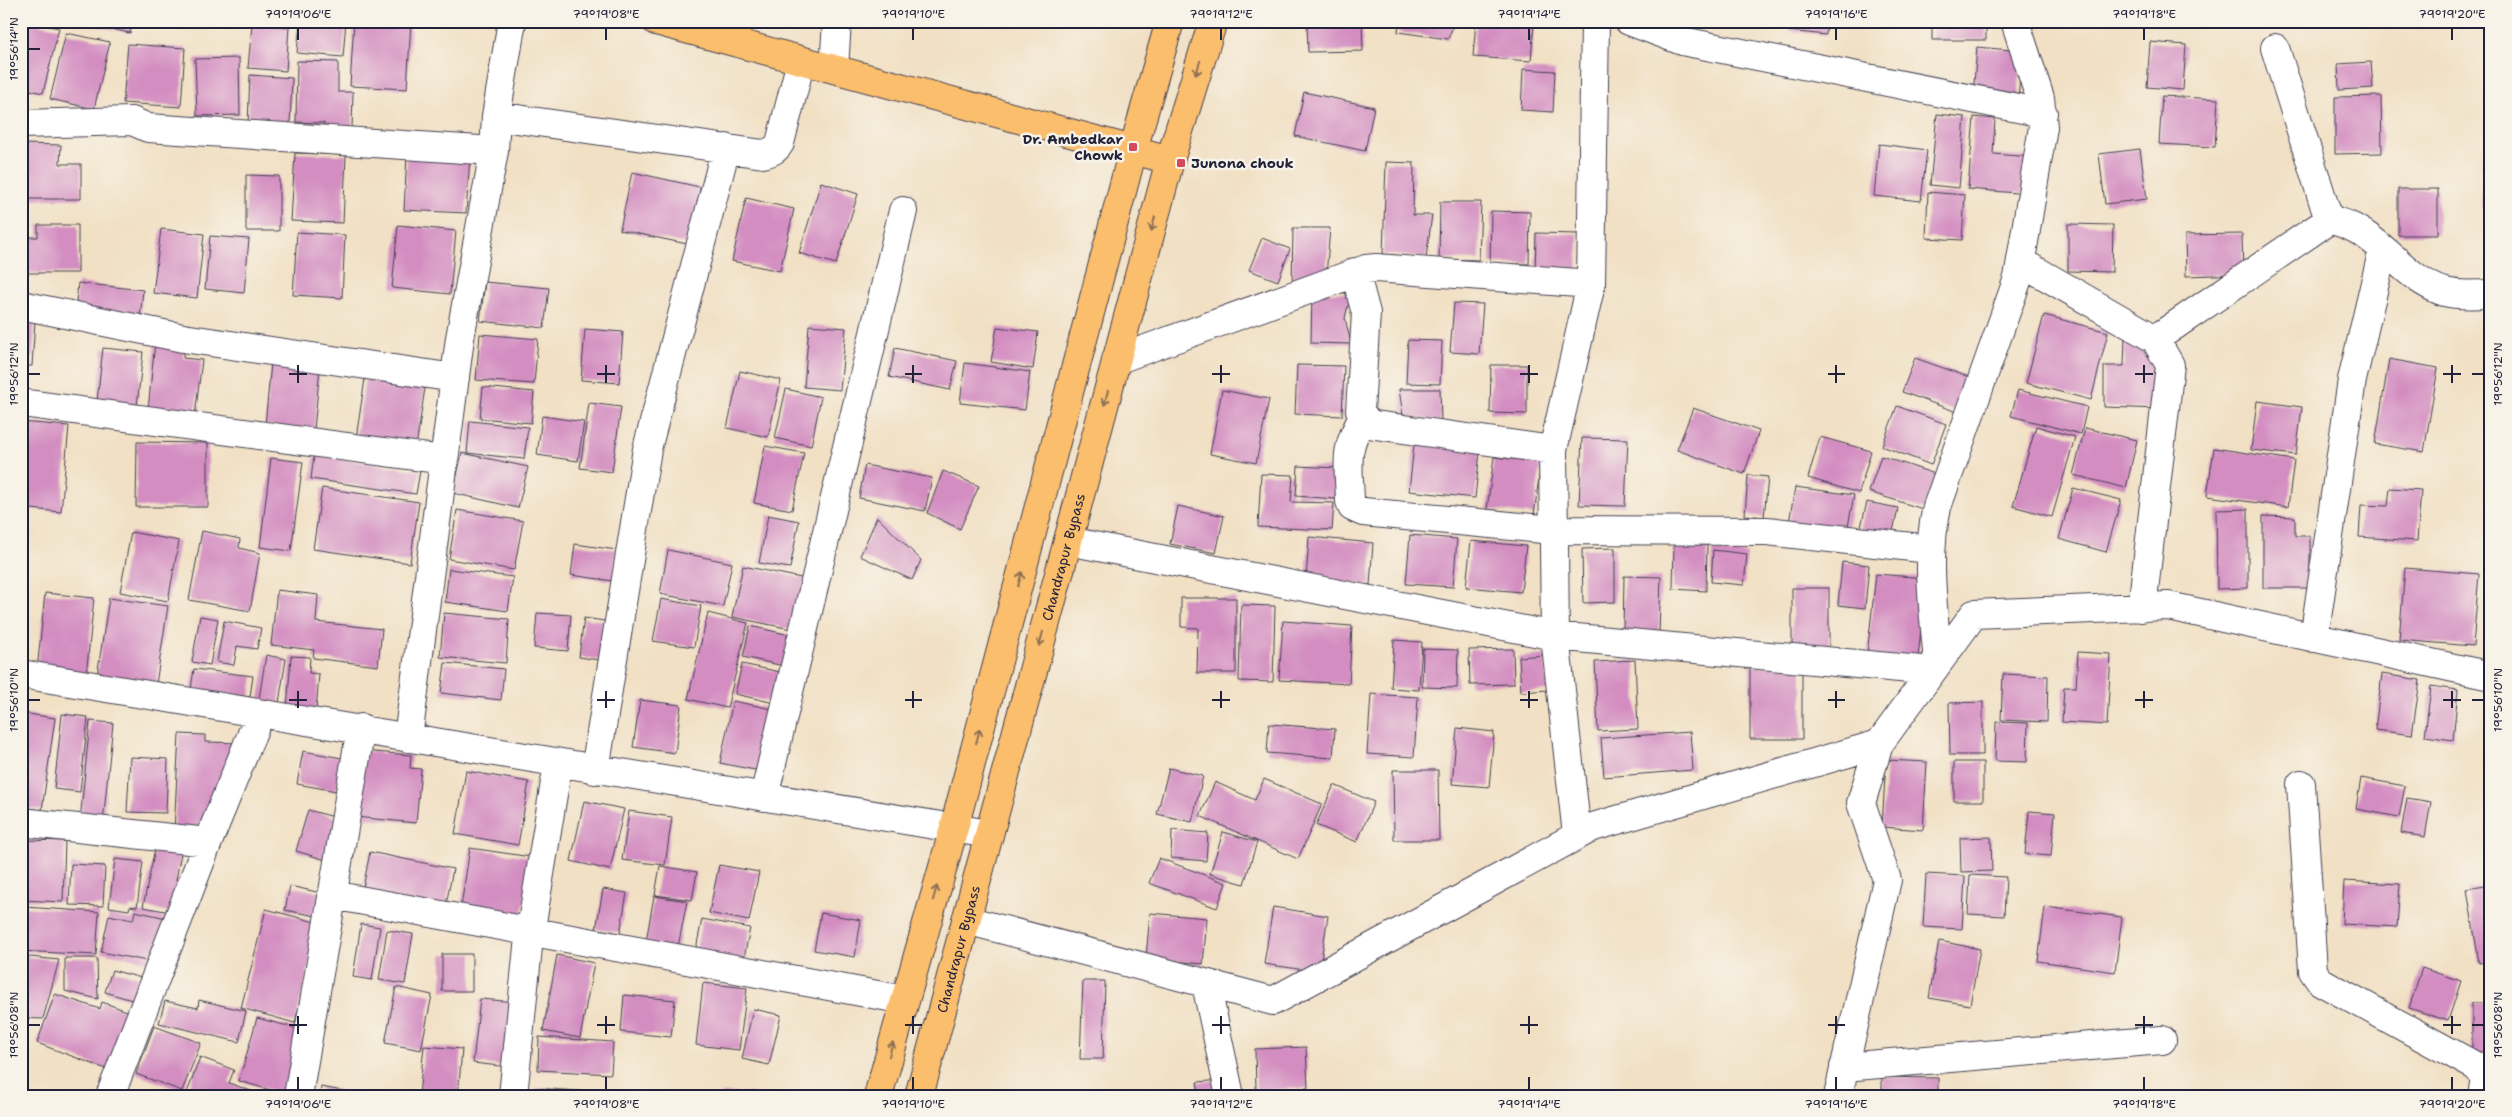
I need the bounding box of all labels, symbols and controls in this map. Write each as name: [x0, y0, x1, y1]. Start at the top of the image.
text: 79°19'06"E: [265, 6, 331, 22]
text: 79°19'08"E: [573, 6, 639, 22]
text: 79°19'10"E: [881, 6, 945, 22]
text: 79°19'12"E: [1189, 6, 1253, 22]
text: 79°19'14"E: [1497, 6, 1561, 22]
text: 79°19'16"E: [1804, 6, 1868, 22]
text: 79°19'18"E: [2112, 6, 2176, 22]
text: 79°19'20"E: [2418, 6, 2486, 22]
text: 19°56'14"N: [6, 17, 22, 81]
one-way arrow: [1193, 60, 1203, 76]
place label: Dr. Ambedkar Chowk: [1022, 130, 1123, 164]
marker: Dr. Ambedkar Chowk: [1127, 141, 1139, 153]
place label: Junona chouk: [1191, 154, 1294, 172]
marker: Junona chouk: [1175, 157, 1187, 169]
one-way arrow: [1148, 215, 1157, 231]
text: 19°56'12"N: [6, 342, 22, 406]
text: 19°56'12"N: [2490, 342, 2506, 406]
one-way arrow: [1101, 389, 1111, 405]
street label: Chandrapur Bypass: [1038, 491, 1089, 623]
one-way arrow: [1015, 571, 1025, 587]
one-way arrow: [1036, 631, 1046, 647]
text: 19°56'10"N: [6, 668, 22, 732]
text: 19°56'10"N: [2490, 668, 2506, 732]
one-way arrow: [974, 728, 983, 744]
street label: Chandrapur Bypass: [933, 883, 984, 1015]
one-way arrow: [931, 885, 941, 901]
text: 19°56'08"N: [6, 991, 22, 1059]
text: 19°56'08"N: [2490, 991, 2506, 1059]
one-way arrow: [887, 1041, 896, 1057]
text: 79°19'06"E: [265, 1096, 331, 1112]
text: 79°19'08"E: [573, 1096, 639, 1112]
text: 79°19'10"E: [881, 1096, 945, 1112]
text: 79°19'12"E: [1189, 1096, 1253, 1112]
text: 79°19'14"E: [1497, 1096, 1561, 1112]
text: 79°19'16"E: [1804, 1096, 1868, 1112]
text: 79°19'18"E: [2112, 1096, 2176, 1112]
text: 79°19'20"E: [2418, 1096, 2486, 1112]

